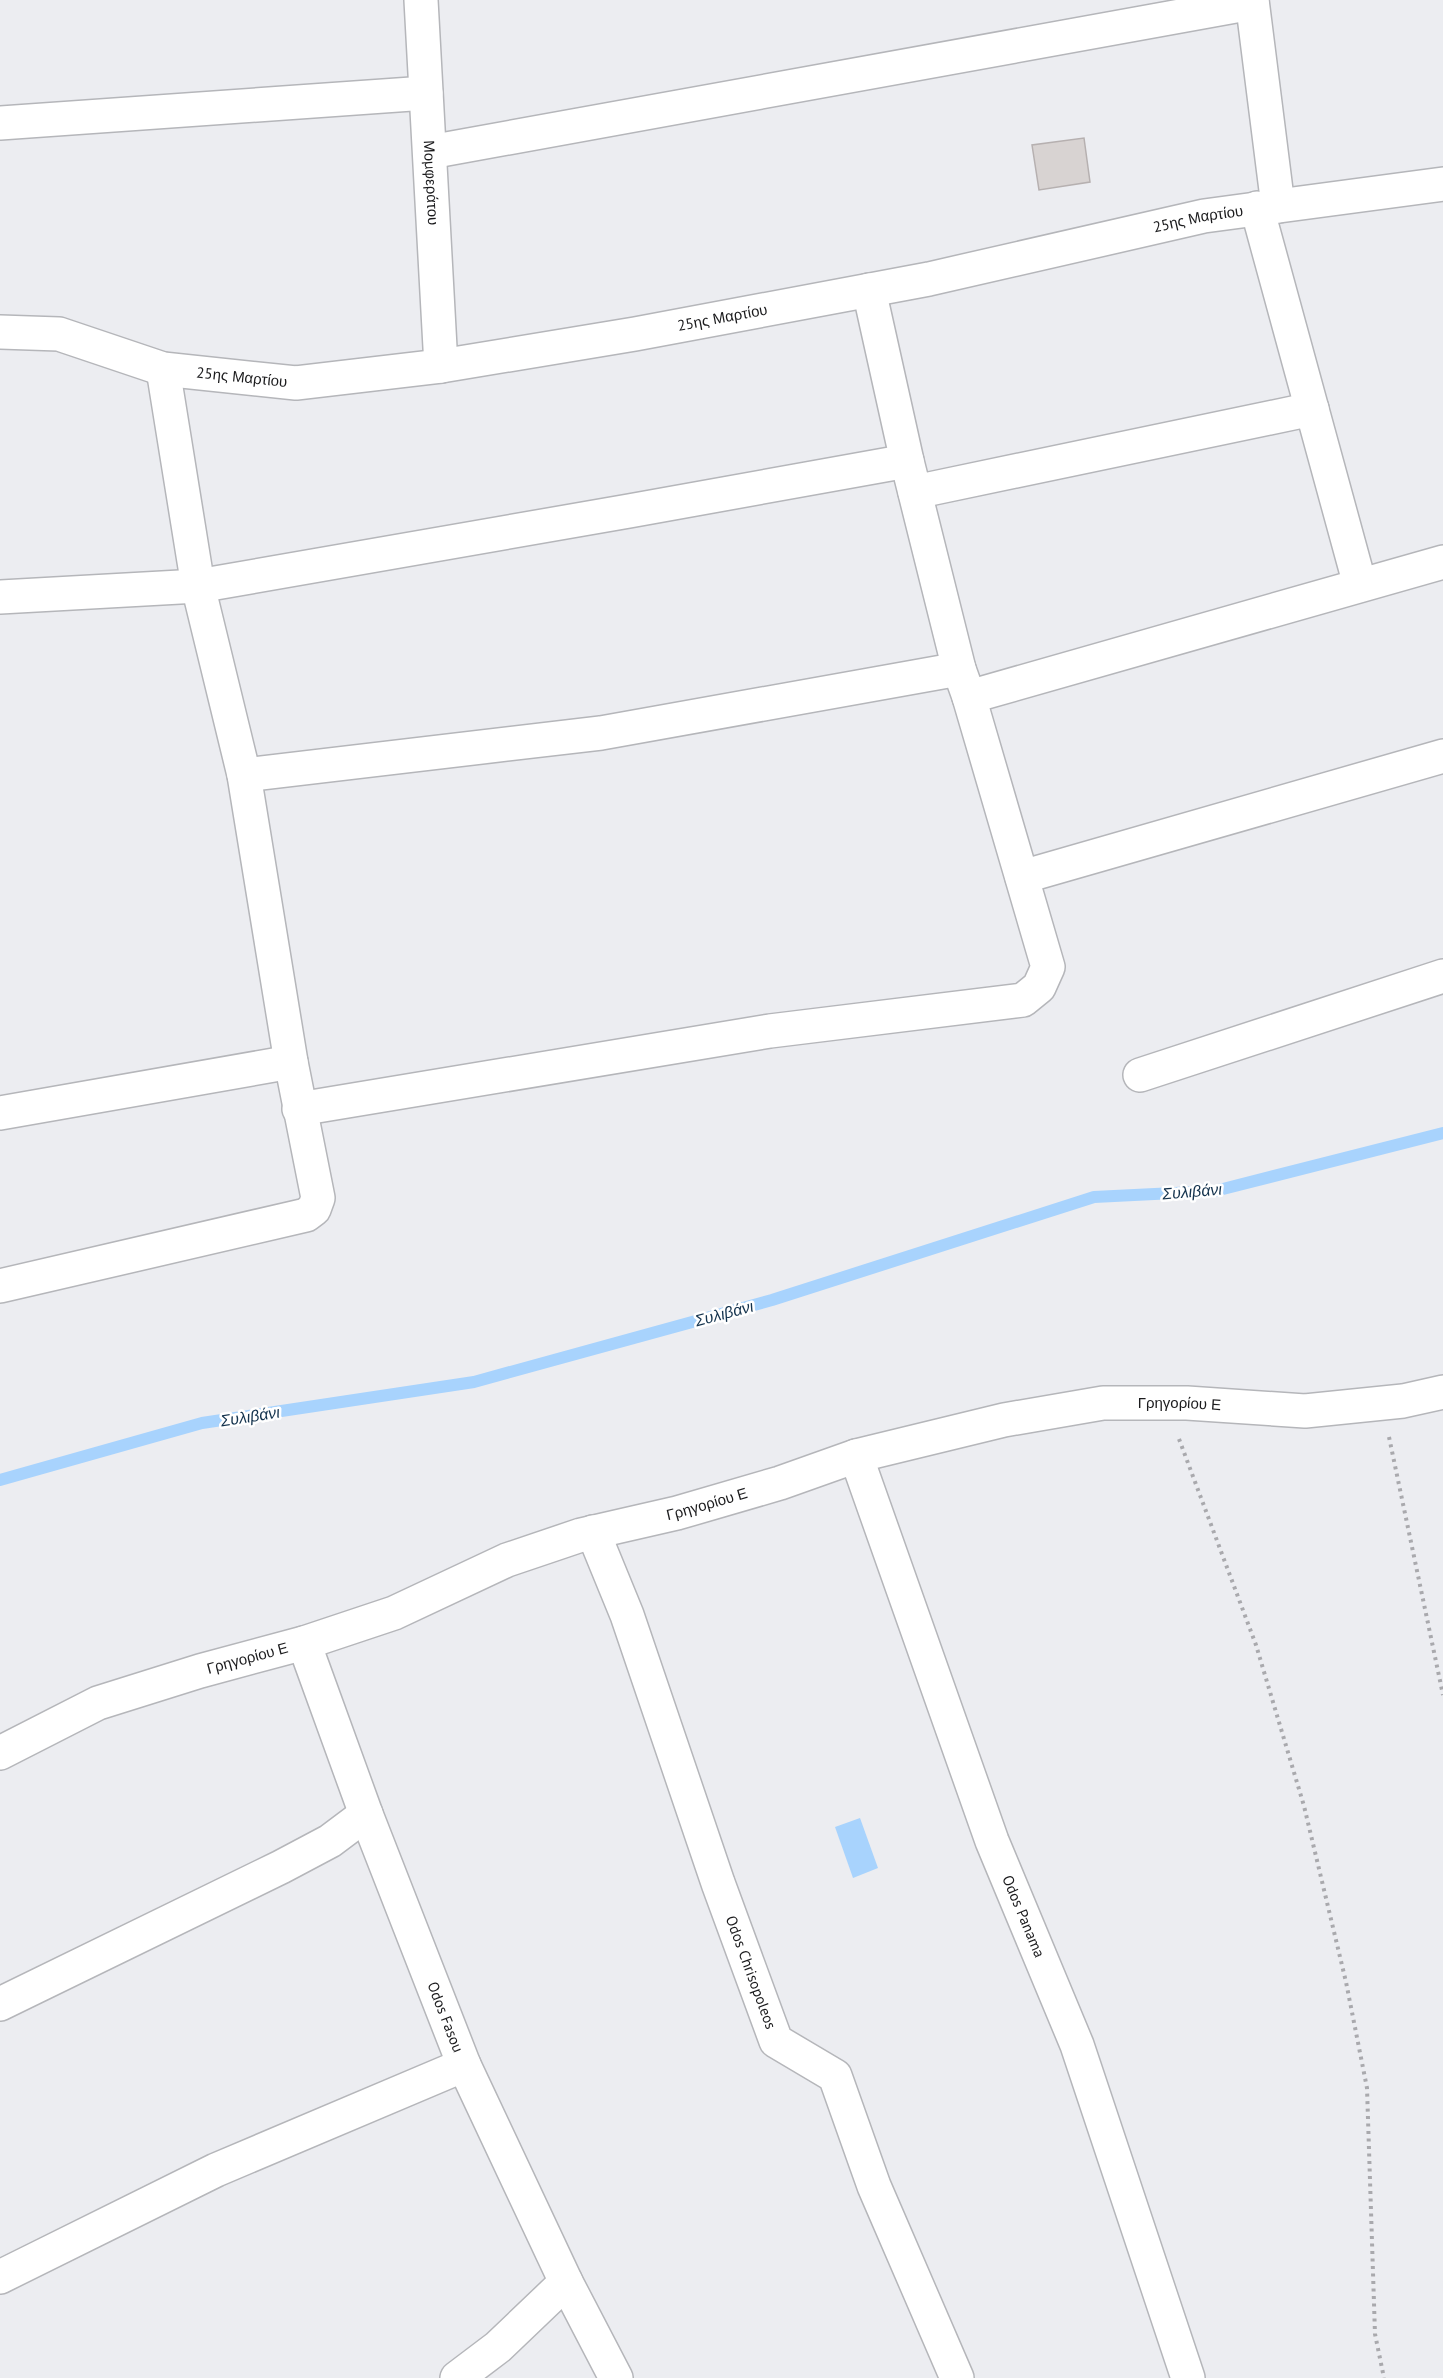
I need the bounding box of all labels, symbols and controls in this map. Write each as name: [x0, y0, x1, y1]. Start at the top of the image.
street label: Μομφεράτου: [420, 140, 443, 226]
street label: 25ης Μαρτίου: [1151, 201, 1244, 236]
street label: 25ης Μαρτίου: [676, 299, 769, 335]
street label: 25ης Μαρτίου: [195, 363, 288, 391]
water label: Συλιβάνι: [1160, 1178, 1223, 1204]
water label: Συλιβάνι: [692, 1296, 756, 1331]
street label: Γρηγορίου Ε: [1138, 1393, 1222, 1414]
water label: Συλιβάνι: [218, 1401, 281, 1431]
street label: Γρηγορίου Ε: [664, 1483, 749, 1524]
street label: Γρηγορίου Ε: [204, 1638, 290, 1678]
street label: Odos Panama: [998, 1872, 1049, 1960]
street label: Odos Chrisopoleos: [722, 1913, 781, 2032]
street label: Odos Fasou: [423, 1979, 468, 2055]

